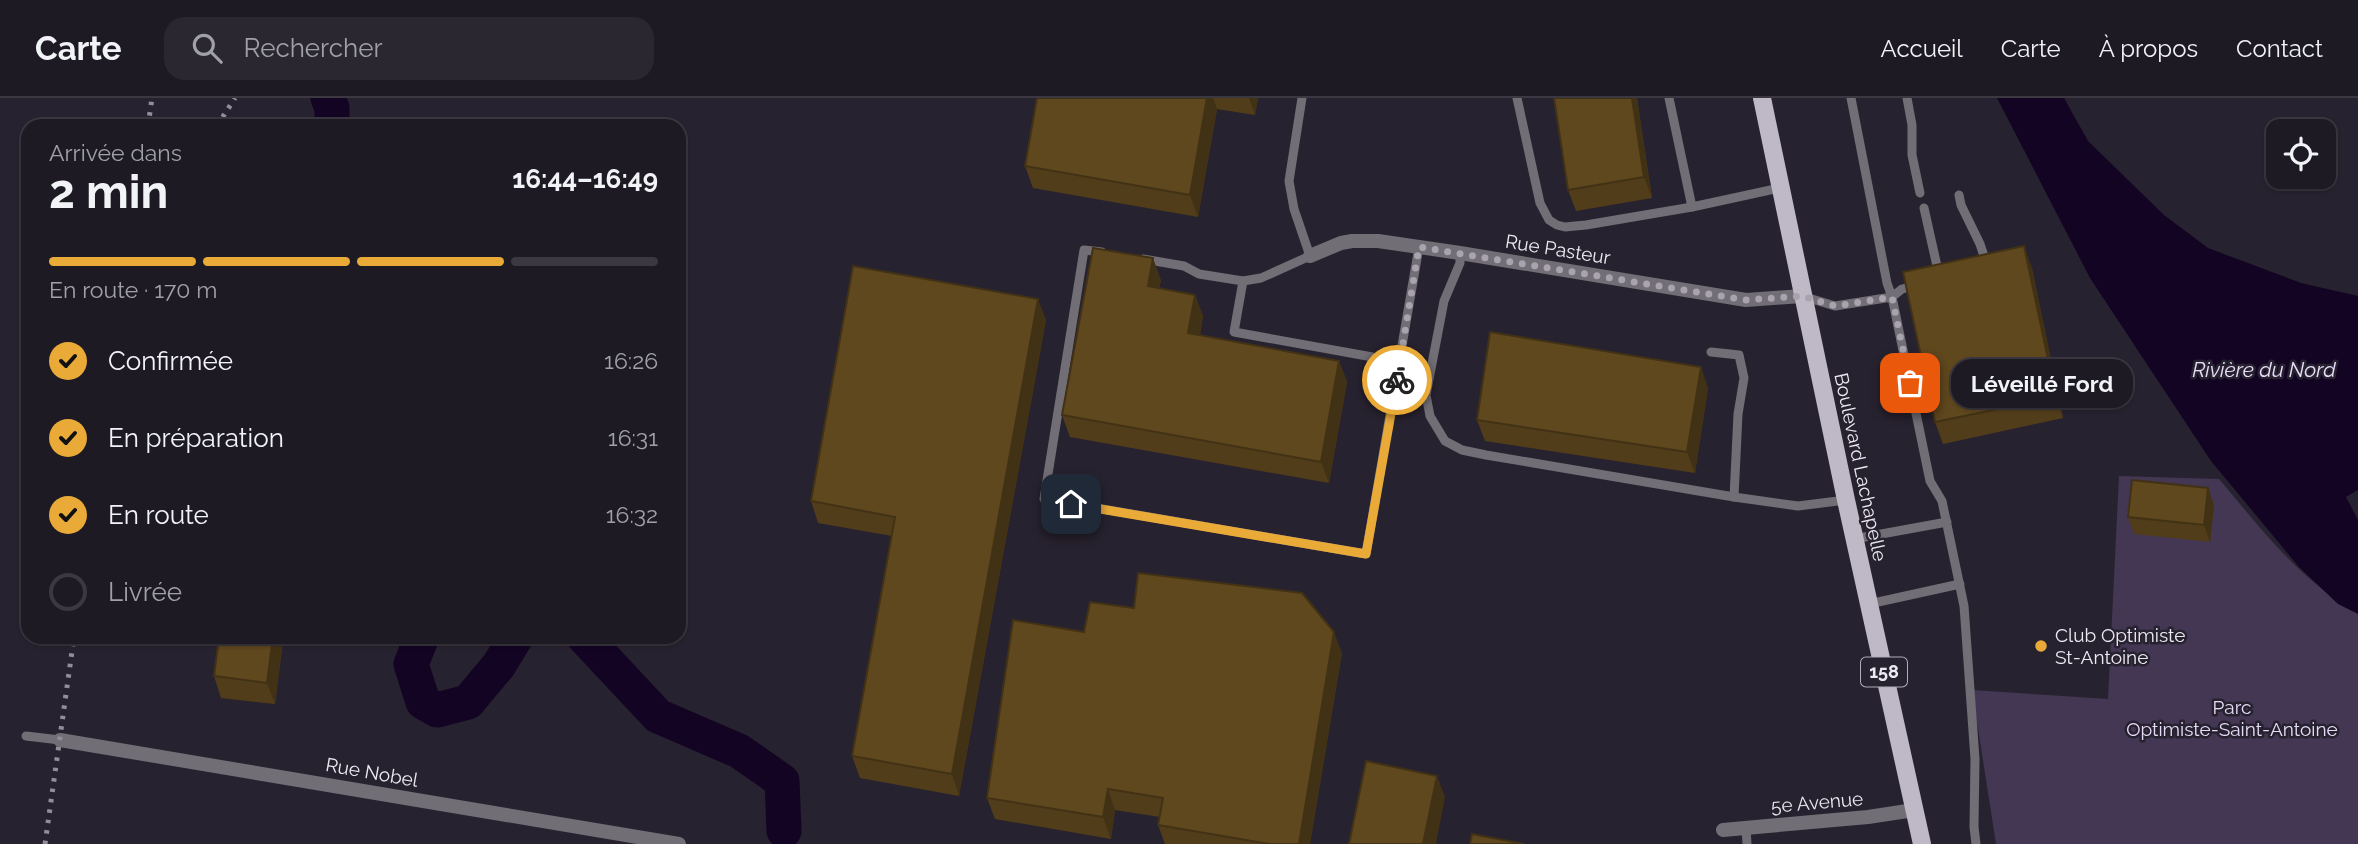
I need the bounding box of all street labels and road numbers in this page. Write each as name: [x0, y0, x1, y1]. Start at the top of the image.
street label: Rue Pasteur: [1504, 230, 1612, 268]
street label: Boulevard Lachapelle: [1830, 371, 1892, 563]
road number: 158: [1861, 658, 1907, 686]
street label: Rue Nobel: [324, 753, 421, 791]
street label: 5e Avenue: [1770, 787, 1864, 817]

